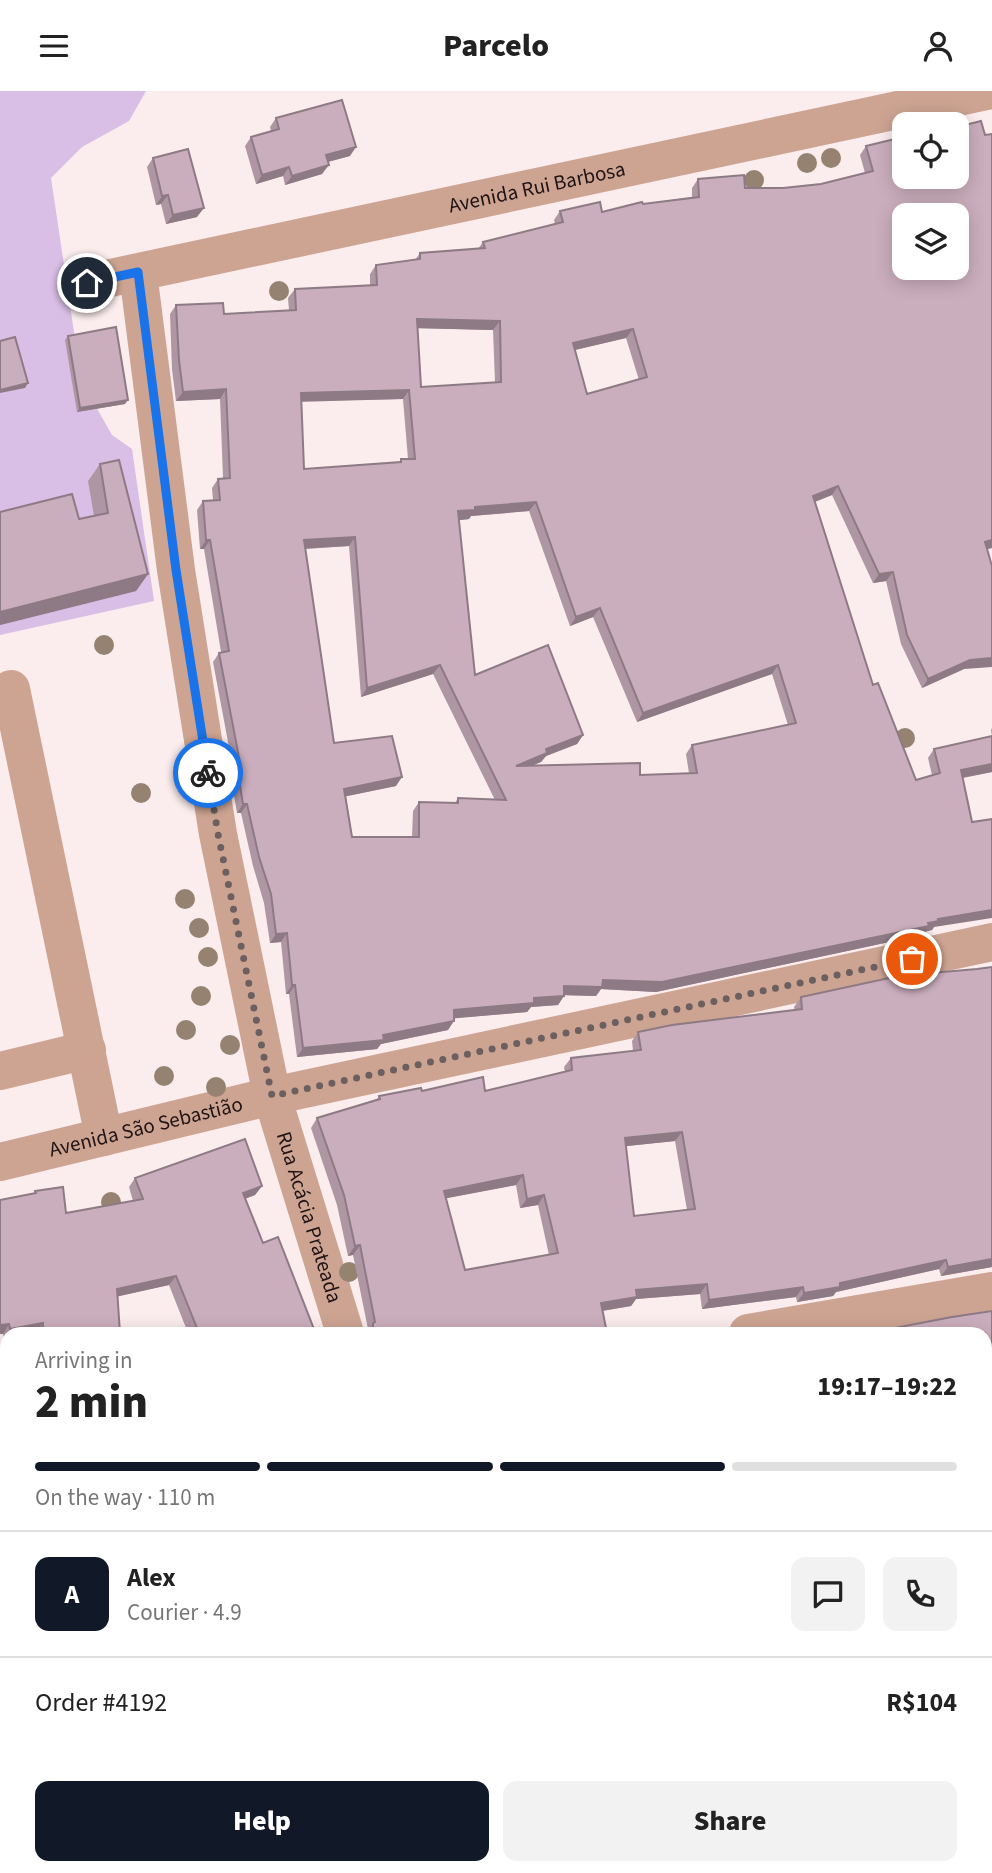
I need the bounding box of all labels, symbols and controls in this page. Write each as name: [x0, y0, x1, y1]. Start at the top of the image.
text: Parcelo: [443, 23, 549, 69]
icon: menu: [35, 27, 73, 65]
icon: person: [919, 27, 957, 65]
map controls: [892, 112, 969, 280]
button: locate: [892, 112, 969, 189]
street label: Avenida Rui Barbosa: [446, 154, 628, 220]
button: layers: [892, 203, 969, 280]
pin: [57, 253, 117, 313]
icon: home: [68, 264, 106, 302]
courier: [173, 738, 243, 808]
icon: bike: [189, 754, 227, 792]
pin: [882, 929, 942, 989]
icon: bag: [893, 940, 931, 978]
street label: Avenida São Sebastião: [46, 1089, 246, 1165]
street label: Rua Acácia Prateada: [269, 1128, 350, 1307]
text: Arriving in: [35, 1344, 133, 1377]
text: 19:17–19:22: [817, 1368, 957, 1405]
text: 2 min: [35, 1370, 148, 1435]
text: On the way · 110 m: [35, 1481, 215, 1514]
button: chat: [791, 1557, 865, 1631]
button: phone: [883, 1557, 957, 1631]
text: Alex: [127, 1559, 176, 1596]
text: A: [65, 1576, 79, 1613]
text: Courier · 4.9: [127, 1596, 242, 1629]
text: Order #4192: [35, 1684, 167, 1721]
text: R$104: [886, 1684, 957, 1721]
button: Help: [35, 1781, 489, 1861]
button: Share: [503, 1781, 957, 1861]

